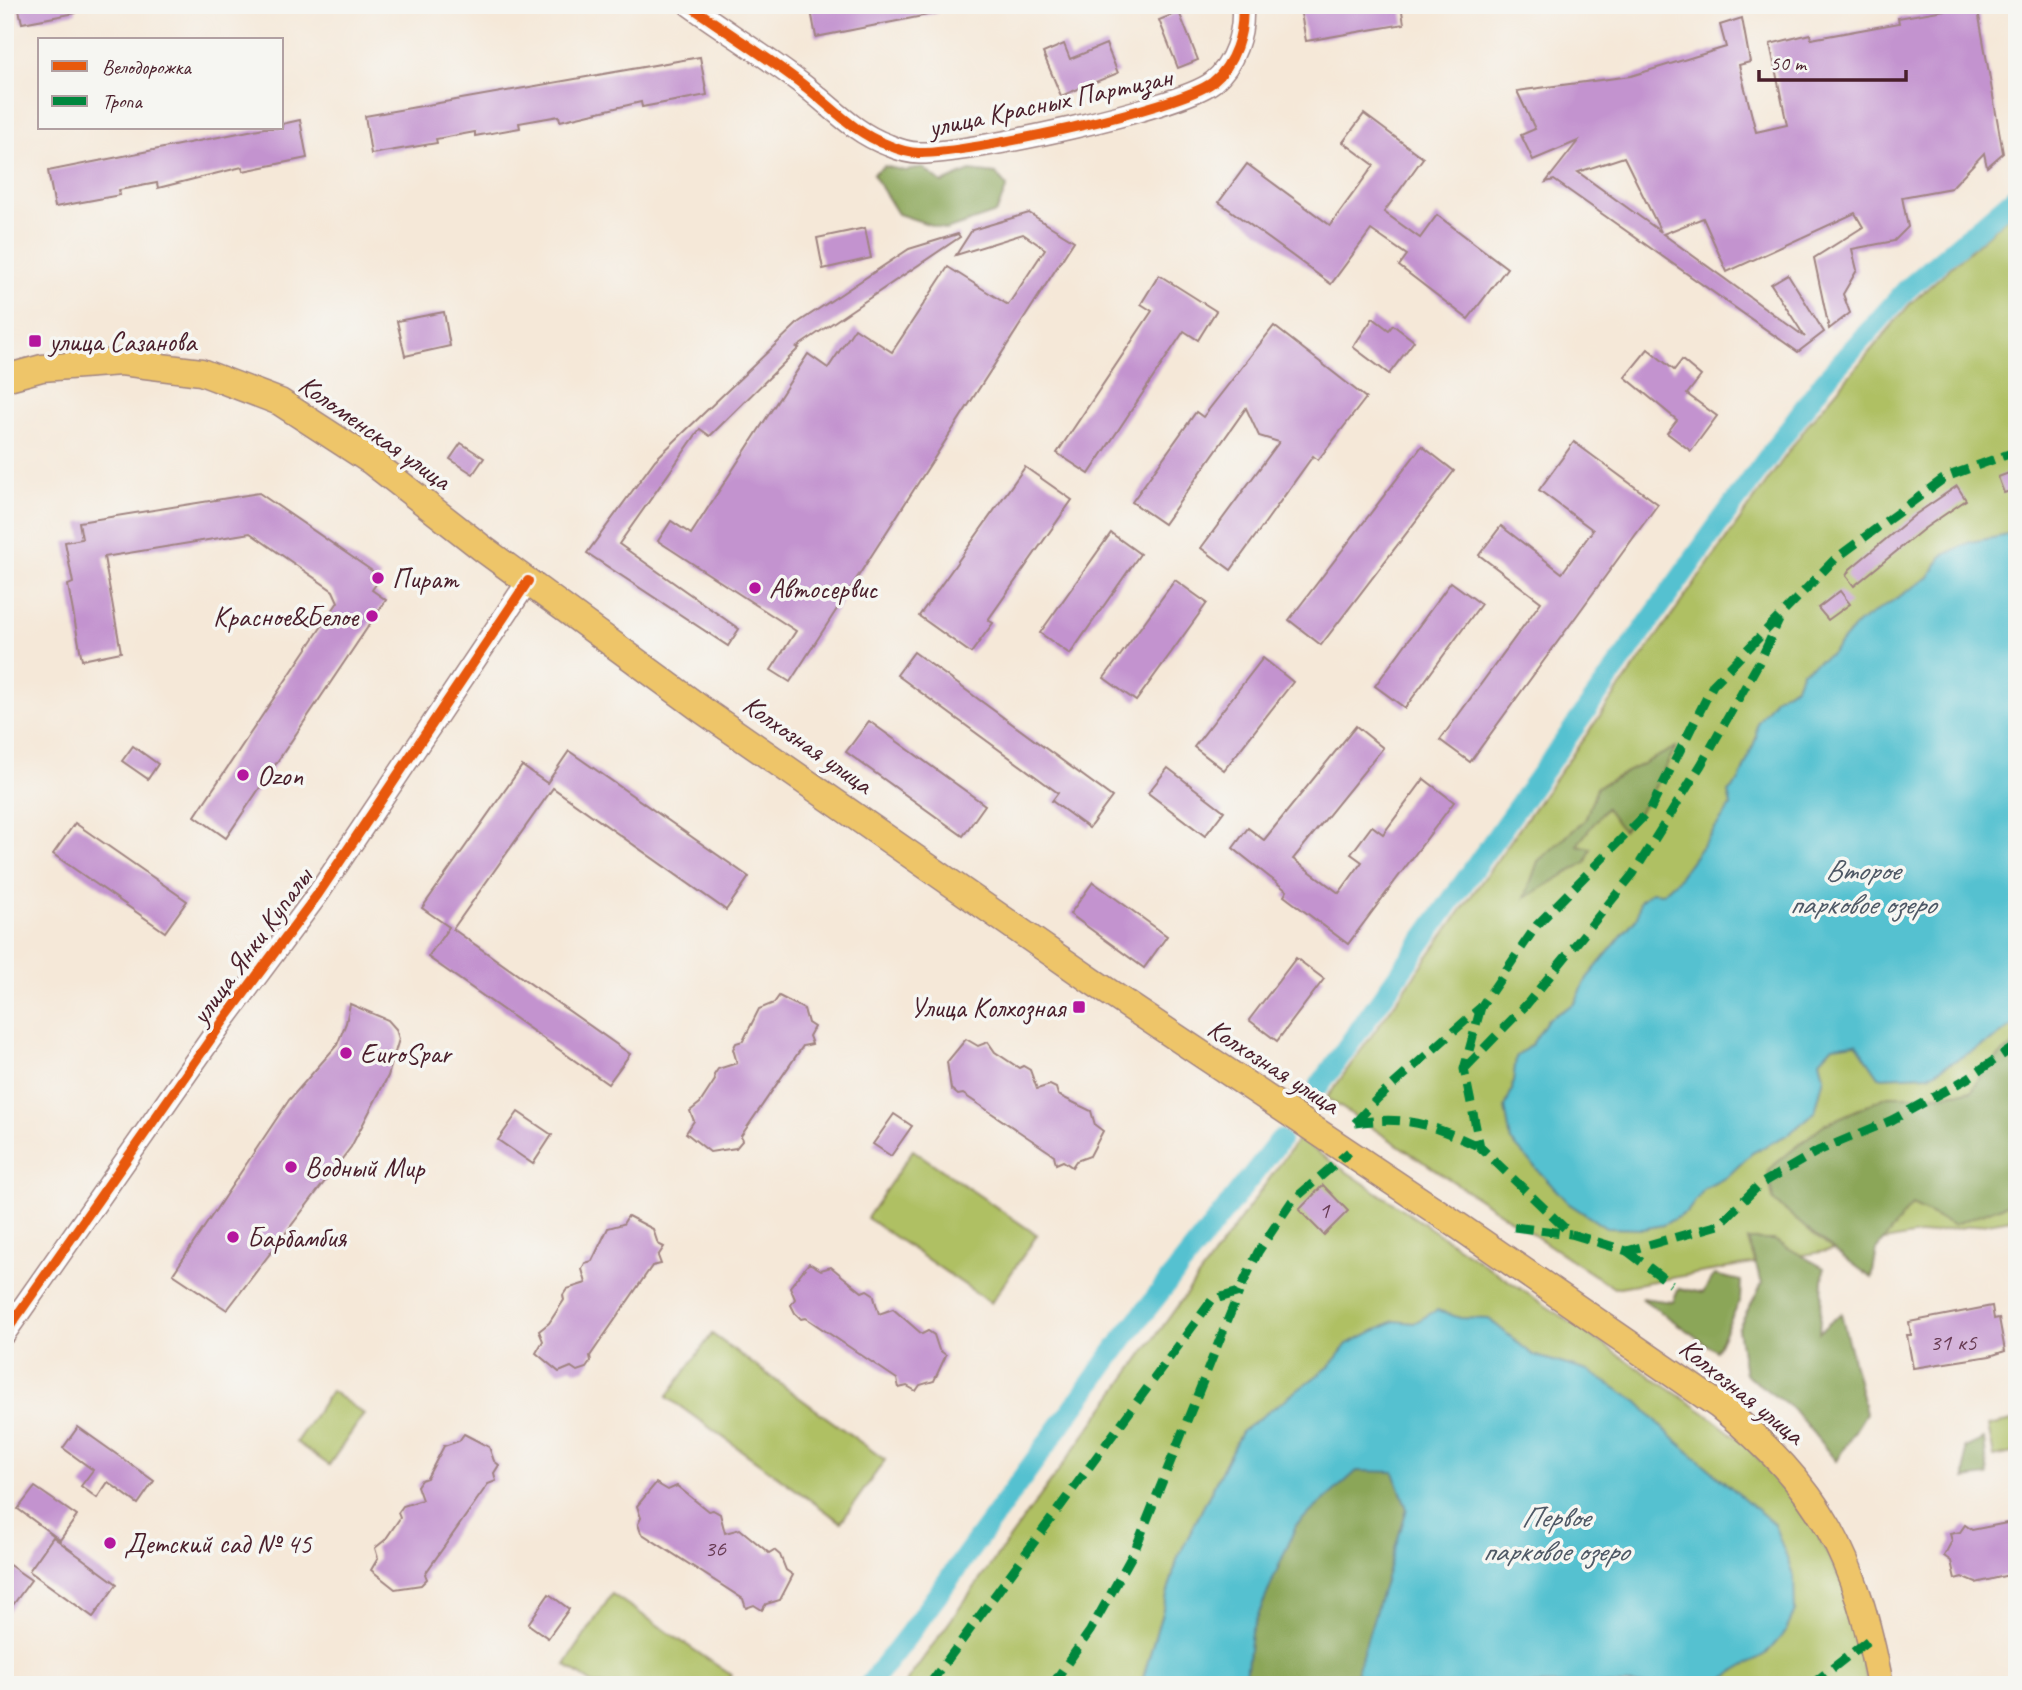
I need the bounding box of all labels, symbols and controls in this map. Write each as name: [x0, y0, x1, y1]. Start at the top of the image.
legend: [38, 38, 284, 130]
scale bar: [1759, 38, 1906, 82]
text: 50 m: [1770, 50, 1808, 76]
text: Велодорожка: [102, 54, 192, 80]
street label: улица Красных Партизан: [923, 59, 1177, 146]
text: Тропа: [102, 88, 143, 114]
place label: улица Сазанова: [47, 324, 198, 359]
marker: улица Сазанова: [27, 333, 43, 349]
street label: Коломенская улица: [292, 367, 459, 498]
place label: Пират: [392, 561, 460, 596]
marker: Пират: [370, 570, 386, 586]
place label: Автосервис: [769, 571, 879, 606]
marker: Автосервис: [747, 580, 763, 596]
place label: Красное&Белое: [213, 599, 360, 634]
marker: Красное&Белое: [364, 608, 380, 624]
street label: Колхозная улица: [736, 687, 881, 802]
place label: Ozon: [257, 758, 303, 793]
marker: Ozon: [235, 767, 251, 783]
water label: Второе парковое озеро: [1789, 851, 1939, 923]
street label: улица Янки Купалы: [181, 859, 321, 1033]
place label: Улица Колхозная: [910, 990, 1067, 1025]
marker: Улица Колхозная: [1071, 999, 1087, 1015]
street label: Колхозная улица: [1201, 1010, 1348, 1123]
place label: EuroSpar: [360, 1036, 453, 1071]
marker: EuroSpar: [338, 1045, 354, 1061]
place label: Водный Мир: [305, 1150, 426, 1185]
marker: Водный Мир: [283, 1159, 299, 1175]
house number: 1: [1319, 1195, 1331, 1225]
place label: Барбамбия: [247, 1220, 347, 1255]
marker: Барбамбия: [225, 1229, 241, 1245]
house number: 31 к5: [1929, 1327, 1978, 1357]
street label: Колхозная улица: [1673, 1330, 1813, 1453]
water label: Первое парковое озеро: [1482, 1498, 1632, 1570]
place label: Детский сад № 45: [124, 1526, 313, 1561]
house number: 36: [704, 1533, 727, 1563]
marker: Детский сад № 45: [102, 1535, 118, 1551]

